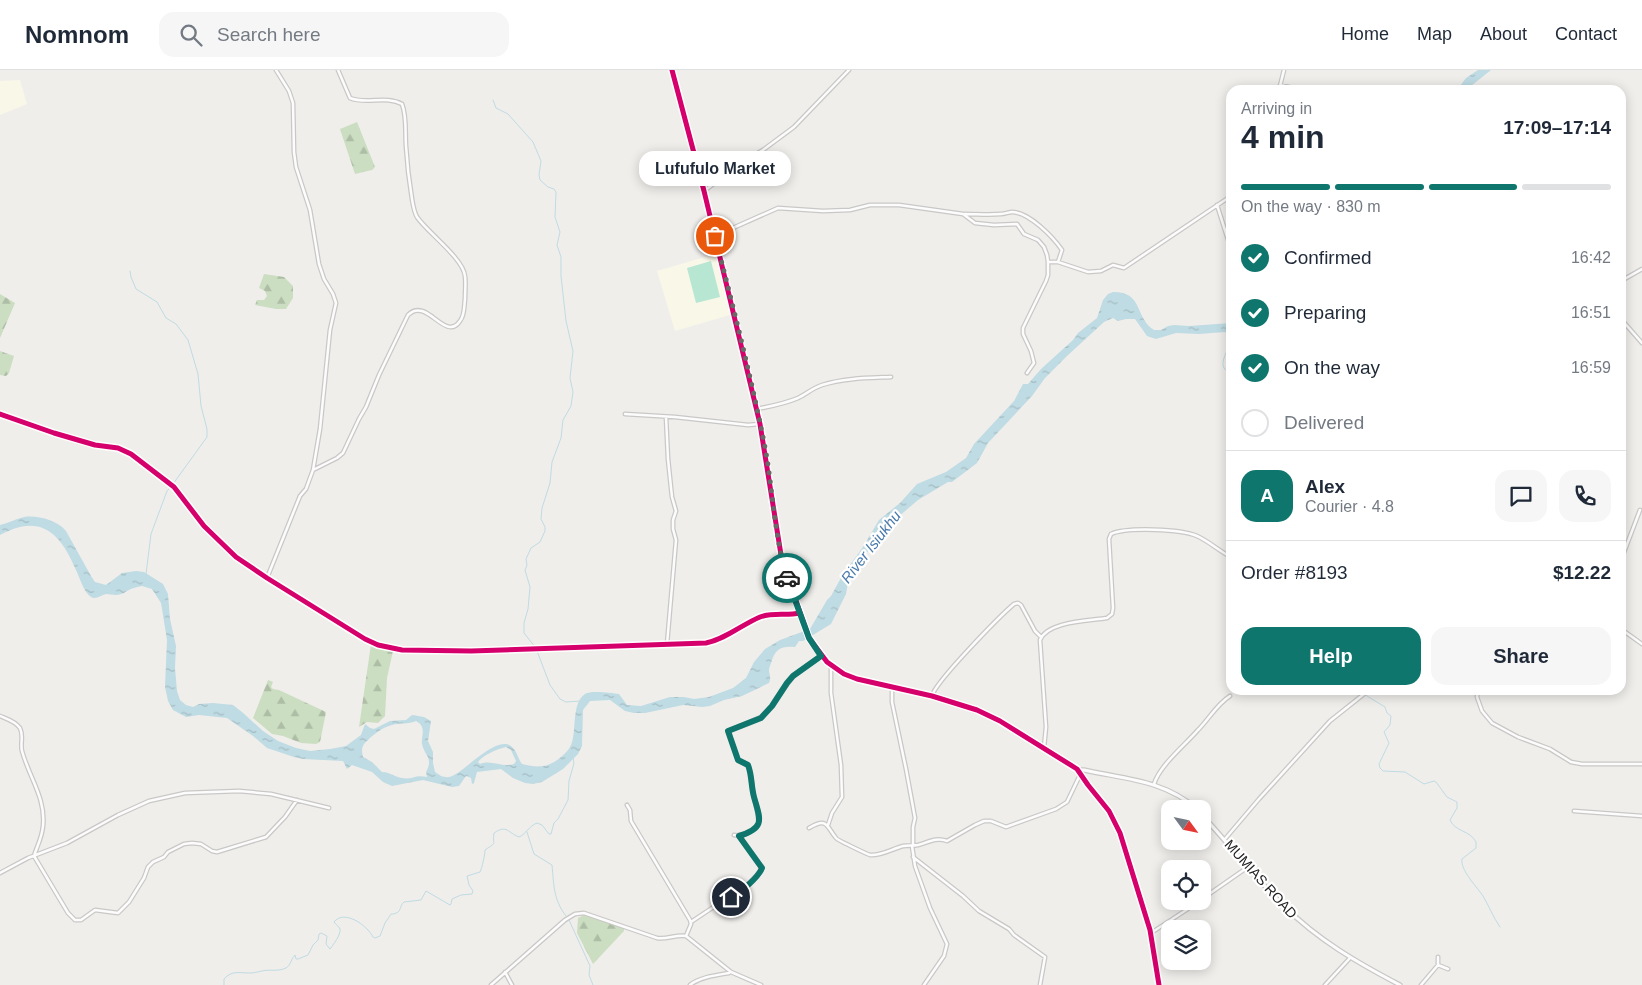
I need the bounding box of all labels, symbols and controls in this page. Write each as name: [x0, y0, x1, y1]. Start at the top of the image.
search box: [159, 12, 509, 57]
text: Nomnom: [25, 21, 129, 48]
icon: search: [177, 21, 205, 49]
text: Search here: [217, 24, 321, 45]
text: Home: [1341, 24, 1389, 44]
text: Map: [1417, 24, 1452, 44]
text: About: [1480, 24, 1527, 44]
text: Contact: [1555, 24, 1617, 44]
text: Arriving in: [1241, 100, 1312, 117]
text: 17:09–17:14: [1503, 117, 1611, 138]
text: 4 min: [1241, 119, 1325, 155]
callout: Lufufulo Market: [639, 151, 791, 186]
text: Lufufulo Market: [655, 160, 775, 177]
text: On the way · 830 m: [1241, 198, 1381, 215]
pin: [694, 215, 736, 257]
icon: bag: [701, 222, 729, 250]
icon: check: [1241, 244, 1269, 272]
text: Confirmed: [1284, 247, 1372, 268]
text: 16:42: [1571, 249, 1611, 266]
icon: check: [1241, 299, 1269, 327]
text: Preparing: [1284, 302, 1366, 323]
text: 16:51: [1571, 304, 1611, 321]
icon: check: [1241, 354, 1269, 382]
text: On the way: [1284, 357, 1380, 378]
text: 16:59: [1571, 359, 1611, 376]
text: Delivered: [1284, 412, 1364, 433]
button: chat: [1495, 470, 1547, 522]
button: phone: [1559, 470, 1611, 522]
text: Alex: [1305, 476, 1345, 497]
text: A: [1260, 485, 1274, 506]
text: Courier · 4.8: [1305, 498, 1394, 515]
water label: River Isiukhu: [837, 507, 904, 586]
courier: [762, 553, 812, 603]
text: Order #8193: [1241, 562, 1348, 583]
text: $12.22: [1553, 562, 1611, 583]
icon: car: [773, 564, 801, 592]
button: Help: [1241, 627, 1421, 685]
button: Share: [1431, 627, 1611, 685]
north arrow: [1161, 800, 1211, 850]
map controls: [1161, 800, 1211, 970]
street label: MUMIAS ROAD: [1221, 836, 1301, 922]
button: locate: [1161, 860, 1211, 910]
pin: [710, 876, 752, 918]
icon: home: [717, 883, 745, 911]
button: layers: [1161, 920, 1211, 970]

